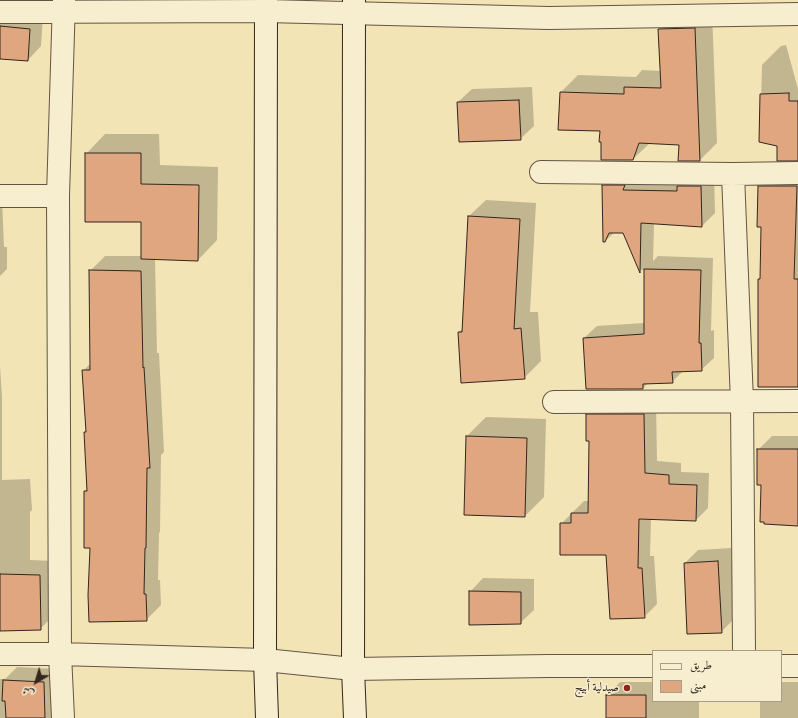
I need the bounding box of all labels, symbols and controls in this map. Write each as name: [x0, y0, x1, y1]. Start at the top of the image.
legend: [652, 650, 782, 702]
text: طريق: [690, 658, 712, 672]
north arrow: [16, 662, 56, 702]
text: مبنى: [690, 678, 706, 692]
place label: صيدلية أبيج: [574, 681, 619, 695]
text: ش: [20, 683, 37, 700]
marker: صيدلية أبيج: [622, 683, 632, 693]

